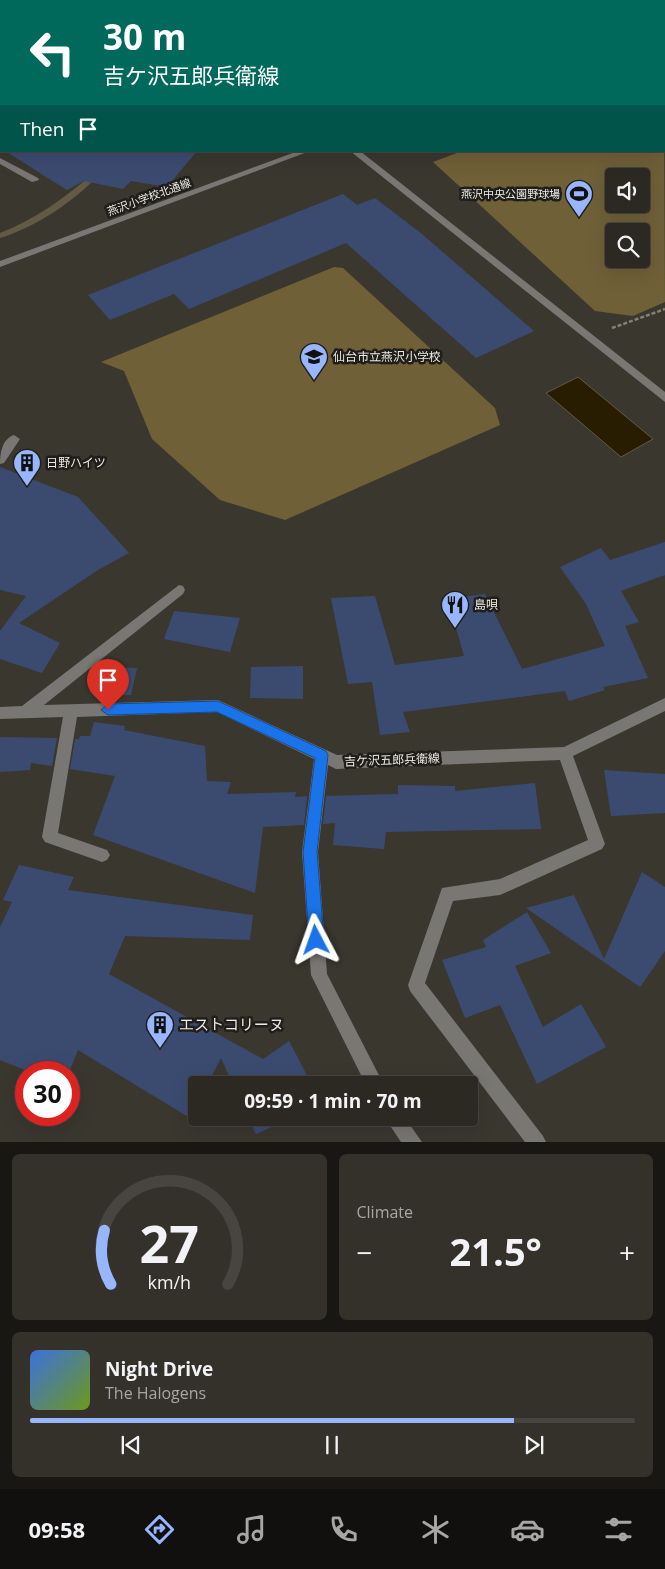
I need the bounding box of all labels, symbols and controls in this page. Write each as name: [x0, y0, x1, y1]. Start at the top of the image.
text: 30 m: [103, 13, 186, 60]
icon: left: [20, 20, 85, 85]
text: 吉ケ沢五郎兵衛線: [103, 60, 279, 90]
icon: arrive: [74, 115, 102, 143]
text: Then: [20, 116, 64, 142]
map controls: [605, 168, 650, 268]
button: sound: [605, 168, 650, 213]
street label: 燕沢小学校北通線: [105, 174, 193, 219]
sports icon: 燕沢中央公園野球場: [564, 179, 594, 218]
place label: 燕沢中央公園野球場: [461, 186, 560, 201]
button: search: [605, 223, 650, 268]
school or university icon: 仙台市立燕沢小学校: [299, 342, 329, 381]
place label: 仙台市立燕沢小学校: [333, 348, 441, 365]
building icon: 日野ハイツ: [12, 448, 42, 487]
place label: 日野ハイツ: [46, 454, 106, 471]
restaurant icon: 島唄: [440, 590, 470, 629]
place label: 島唄: [474, 596, 498, 613]
pin: [87, 659, 129, 710]
icon: arrive: [94, 666, 122, 694]
street label: 吉ケ沢五郎兵衛線: [344, 749, 440, 770]
position arrow: [289, 913, 341, 965]
building icon: エストコリーヌ: [145, 1010, 175, 1049]
place label: エストコリーヌ: [179, 1014, 284, 1034]
speed limit sign: 30: [15, 1061, 80, 1126]
text: 09:59 · 1 min · 70 m: [244, 1088, 422, 1114]
text: Climate: [357, 1201, 413, 1223]
text: 27: [140, 1207, 199, 1278]
text: 21.5°: [450, 1225, 542, 1277]
text: −: [357, 1233, 373, 1271]
text: +: [619, 1233, 635, 1271]
text: km/h: [148, 1270, 191, 1294]
text: Night Drive: [105, 1356, 213, 1382]
text: The Halogens: [105, 1382, 206, 1404]
icon: previous: [117, 1431, 145, 1459]
icon: pause: [318, 1431, 346, 1459]
icon: next: [520, 1431, 548, 1459]
icon: directions: [142, 1512, 177, 1547]
icon: music: [234, 1512, 269, 1547]
icon: phone: [326, 1512, 361, 1547]
icon: climate: [418, 1512, 453, 1547]
icon: car: [510, 1512, 545, 1547]
icon: filters: [601, 1512, 636, 1547]
text: 09:58: [28, 1514, 85, 1544]

